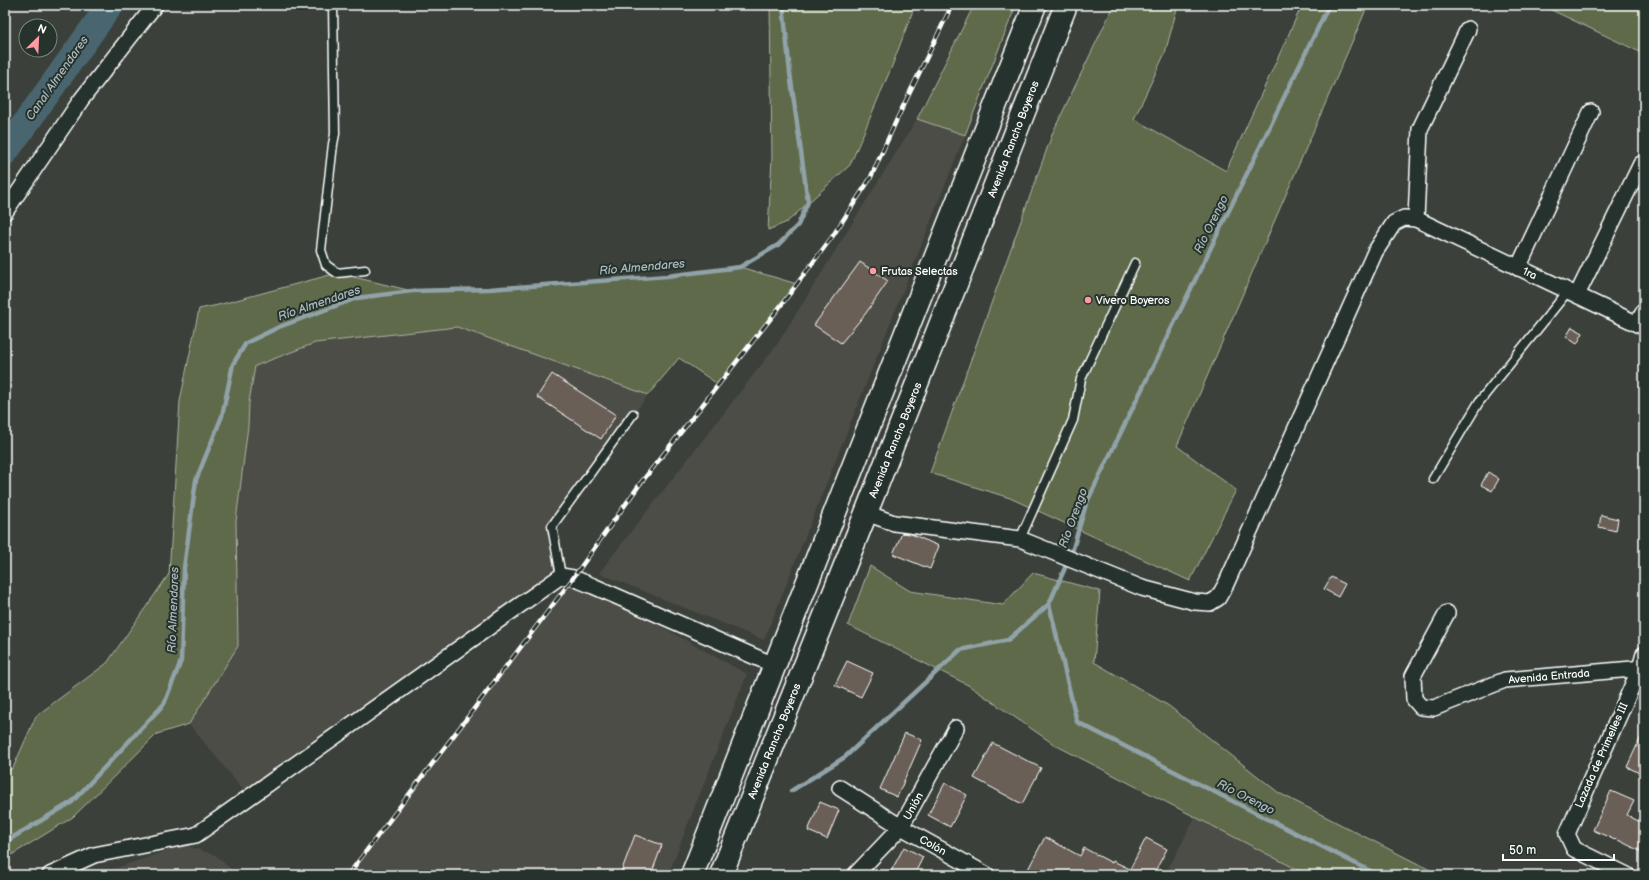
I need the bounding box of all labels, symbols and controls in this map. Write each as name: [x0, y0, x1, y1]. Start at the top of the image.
north arrow: [18, 18, 58, 58]
text: N: [35, 22, 48, 37]
water label: Canal Almendares: [23, 33, 92, 123]
street label: Avenida Rancho Boyeros: [985, 79, 1042, 199]
water label: Río Orengo: [1191, 193, 1232, 256]
water label: Río Almendares: [598, 256, 686, 279]
place label: Frutas Selectas: [881, 265, 958, 278]
street label: 1ra: [1521, 265, 1539, 282]
marker: Frutas Selectas: [868, 266, 878, 276]
water label: Río Almendares: [276, 282, 362, 325]
place label: Vivero Boyeros: [1096, 294, 1170, 307]
marker: Vivero Boyeros: [1083, 295, 1093, 305]
street label: Avenida Rancho Boyeros: [866, 380, 925, 500]
water label: Río Orengo: [1056, 486, 1091, 550]
water label: Río Almendares: [164, 567, 183, 653]
street label: Avenida Entrada: [1508, 666, 1590, 687]
street label: Avenida Rancho Boyeros: [745, 681, 804, 801]
street label: Lazada de Primelles III: [1572, 700, 1631, 810]
water label: Río Orengo: [1214, 777, 1277, 818]
street label: Unión: [901, 790, 926, 822]
street label: Colón: [917, 833, 949, 858]
scale bar: [1503, 836, 1614, 862]
text: 50 m: [1509, 843, 1536, 858]

